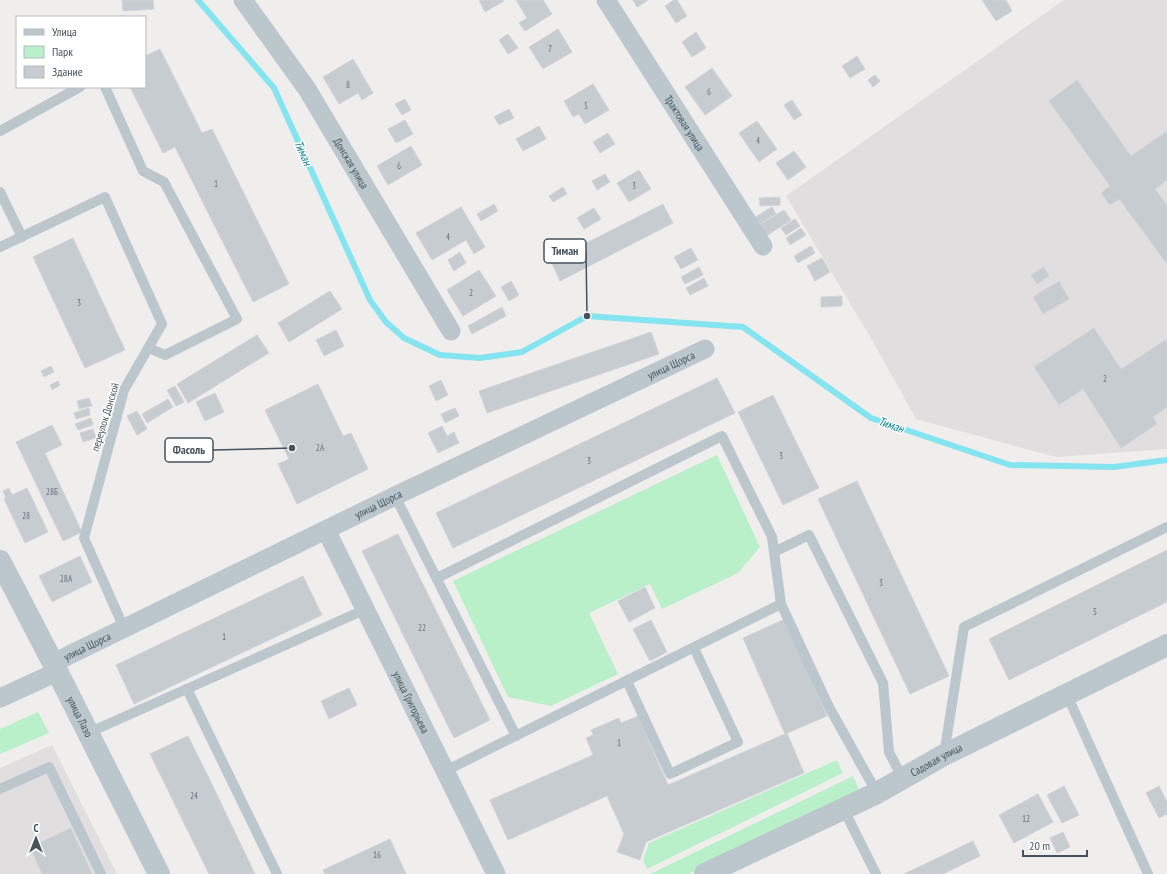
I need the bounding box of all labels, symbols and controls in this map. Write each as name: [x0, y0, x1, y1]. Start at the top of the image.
legend: [16, 16, 146, 88]
text: Улица: [52, 24, 77, 39]
house number: 7: [548, 43, 552, 54]
text: Парк: [52, 44, 73, 59]
text: Здание: [52, 64, 83, 79]
house number: 8: [346, 79, 350, 90]
house number: 6: [707, 86, 711, 97]
street label: Трактовая улица: [662, 93, 708, 154]
house number: 5: [584, 100, 588, 111]
street label: Донская улица: [331, 135, 372, 191]
house number: 4: [756, 135, 760, 146]
water label: Тиман: [291, 138, 316, 169]
house number: 6: [397, 160, 401, 171]
house number: 1: [214, 178, 218, 189]
house number: 3: [632, 180, 636, 191]
house number: 4: [446, 231, 450, 242]
callout: Тиман: [544, 239, 586, 263]
text: Тиман: [552, 243, 578, 258]
house number: 2: [469, 287, 473, 298]
house number: 3: [77, 297, 81, 308]
street label: улица Щорса: [645, 348, 697, 382]
house number: 2: [1103, 373, 1107, 384]
street label: переулок Донской: [88, 381, 122, 453]
water label: Тиман: [877, 413, 908, 436]
callout: Фасоль: [165, 438, 213, 462]
text: Фасоль: [173, 442, 205, 457]
house number: 2А: [316, 442, 325, 453]
house number: 3: [779, 450, 783, 461]
house number: 3: [587, 455, 591, 466]
house number: 28Б: [46, 486, 58, 497]
street label: улица Щорса: [352, 487, 404, 522]
house number: 28: [22, 510, 30, 521]
house number: 28А: [60, 573, 73, 584]
house number: 3: [879, 577, 883, 588]
house number: 5: [1093, 606, 1097, 617]
house number: 22: [418, 622, 426, 633]
street label: улица Щорса: [61, 629, 113, 664]
house number: 1: [222, 631, 226, 642]
street label: улица Григорьева: [390, 669, 432, 736]
street label: улица Лазо: [64, 694, 96, 739]
house number: 1: [617, 737, 621, 748]
street label: Садовая улица: [908, 740, 964, 780]
house number: 24: [190, 790, 198, 801]
house number: 12: [1022, 813, 1030, 824]
north arrow: [16, 818, 56, 858]
text: С: [33, 821, 39, 835]
scale bar: [1023, 832, 1087, 858]
text: 20 m: [1029, 838, 1050, 853]
house number: 16: [373, 849, 381, 860]

